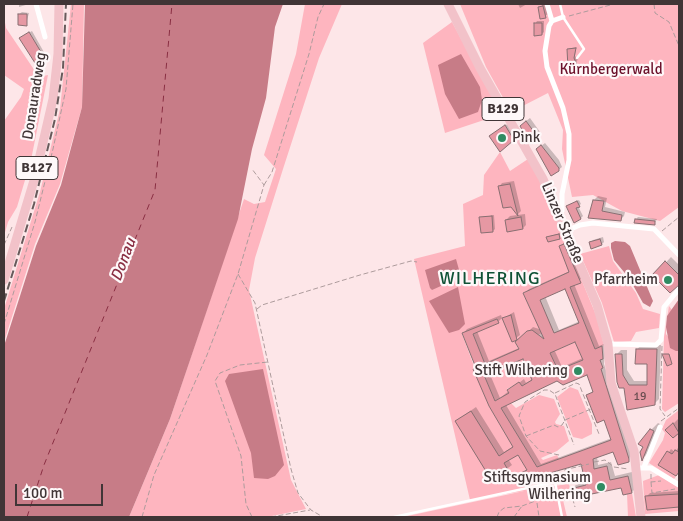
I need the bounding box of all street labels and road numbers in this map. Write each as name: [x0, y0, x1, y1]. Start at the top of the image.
street label: Donauradweg: [19, 51, 51, 141]
road number: B129: [482, 98, 524, 120]
road number: B127: [16, 156, 58, 180]
street label: Linzer Straße: [537, 180, 587, 266]

